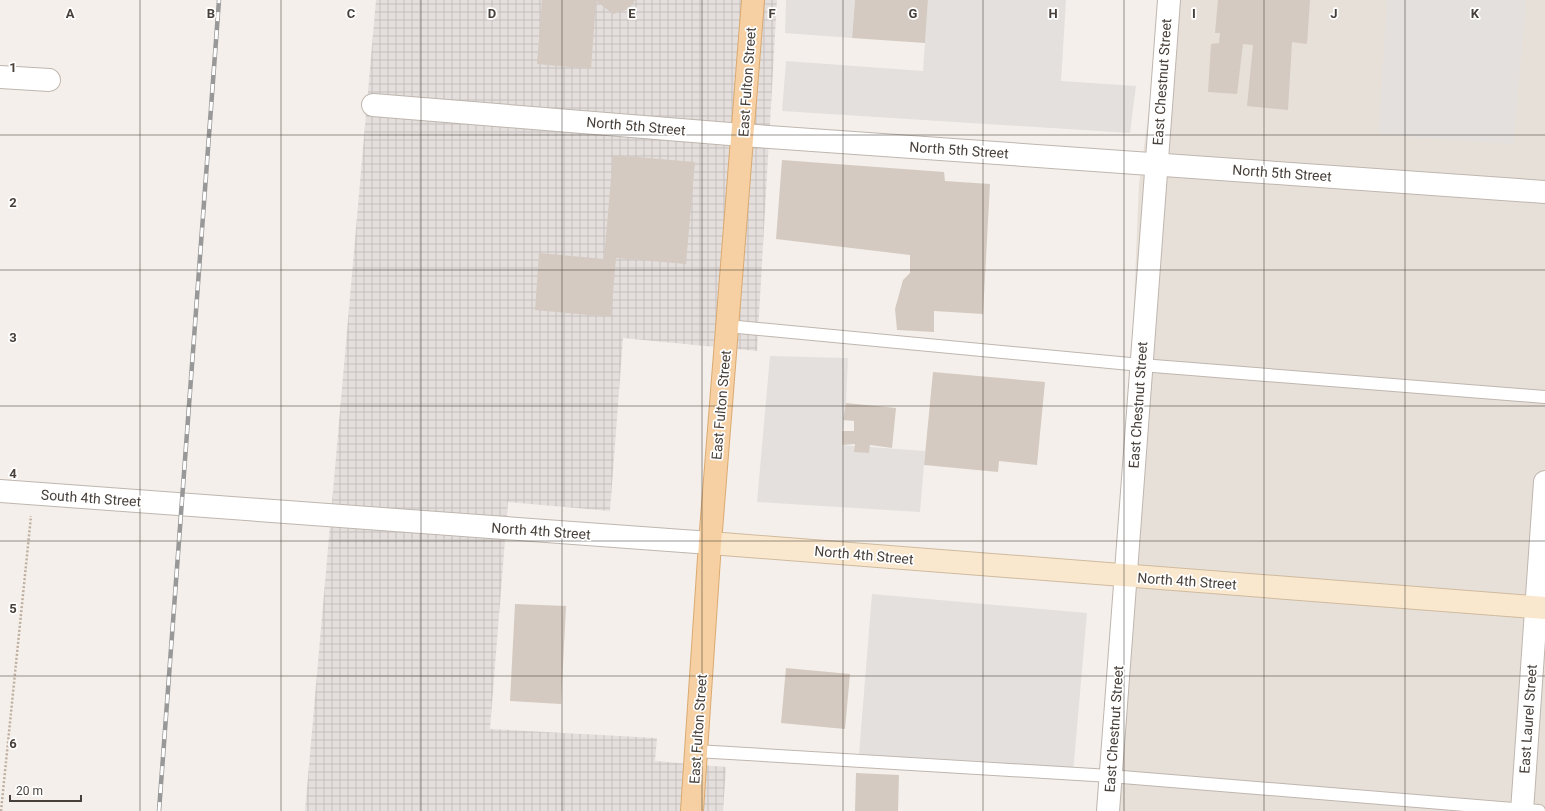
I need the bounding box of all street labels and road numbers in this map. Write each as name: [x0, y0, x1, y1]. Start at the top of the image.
street label: East Chestnut Street: [1150, 18, 1174, 146]
street label: East Fulton Street: [735, 26, 759, 137]
street label: North 5th Street: [586, 114, 687, 138]
street label: North 5th Street: [909, 139, 1010, 161]
street label: North 5th Street: [1232, 162, 1333, 184]
street label: East Chestnut Street: [1126, 341, 1150, 469]
street label: East Fulton Street: [708, 349, 734, 461]
street label: South 4th Street: [40, 487, 142, 510]
street label: North 4th Street: [491, 520, 592, 542]
street label: North 4th Street: [814, 543, 915, 567]
street label: North 4th Street: [1137, 570, 1238, 592]
street label: East Laurel Street: [1516, 663, 1540, 774]
street label: East Chestnut Street: [1102, 665, 1126, 793]
street label: East Fulton Street: [686, 673, 710, 784]

